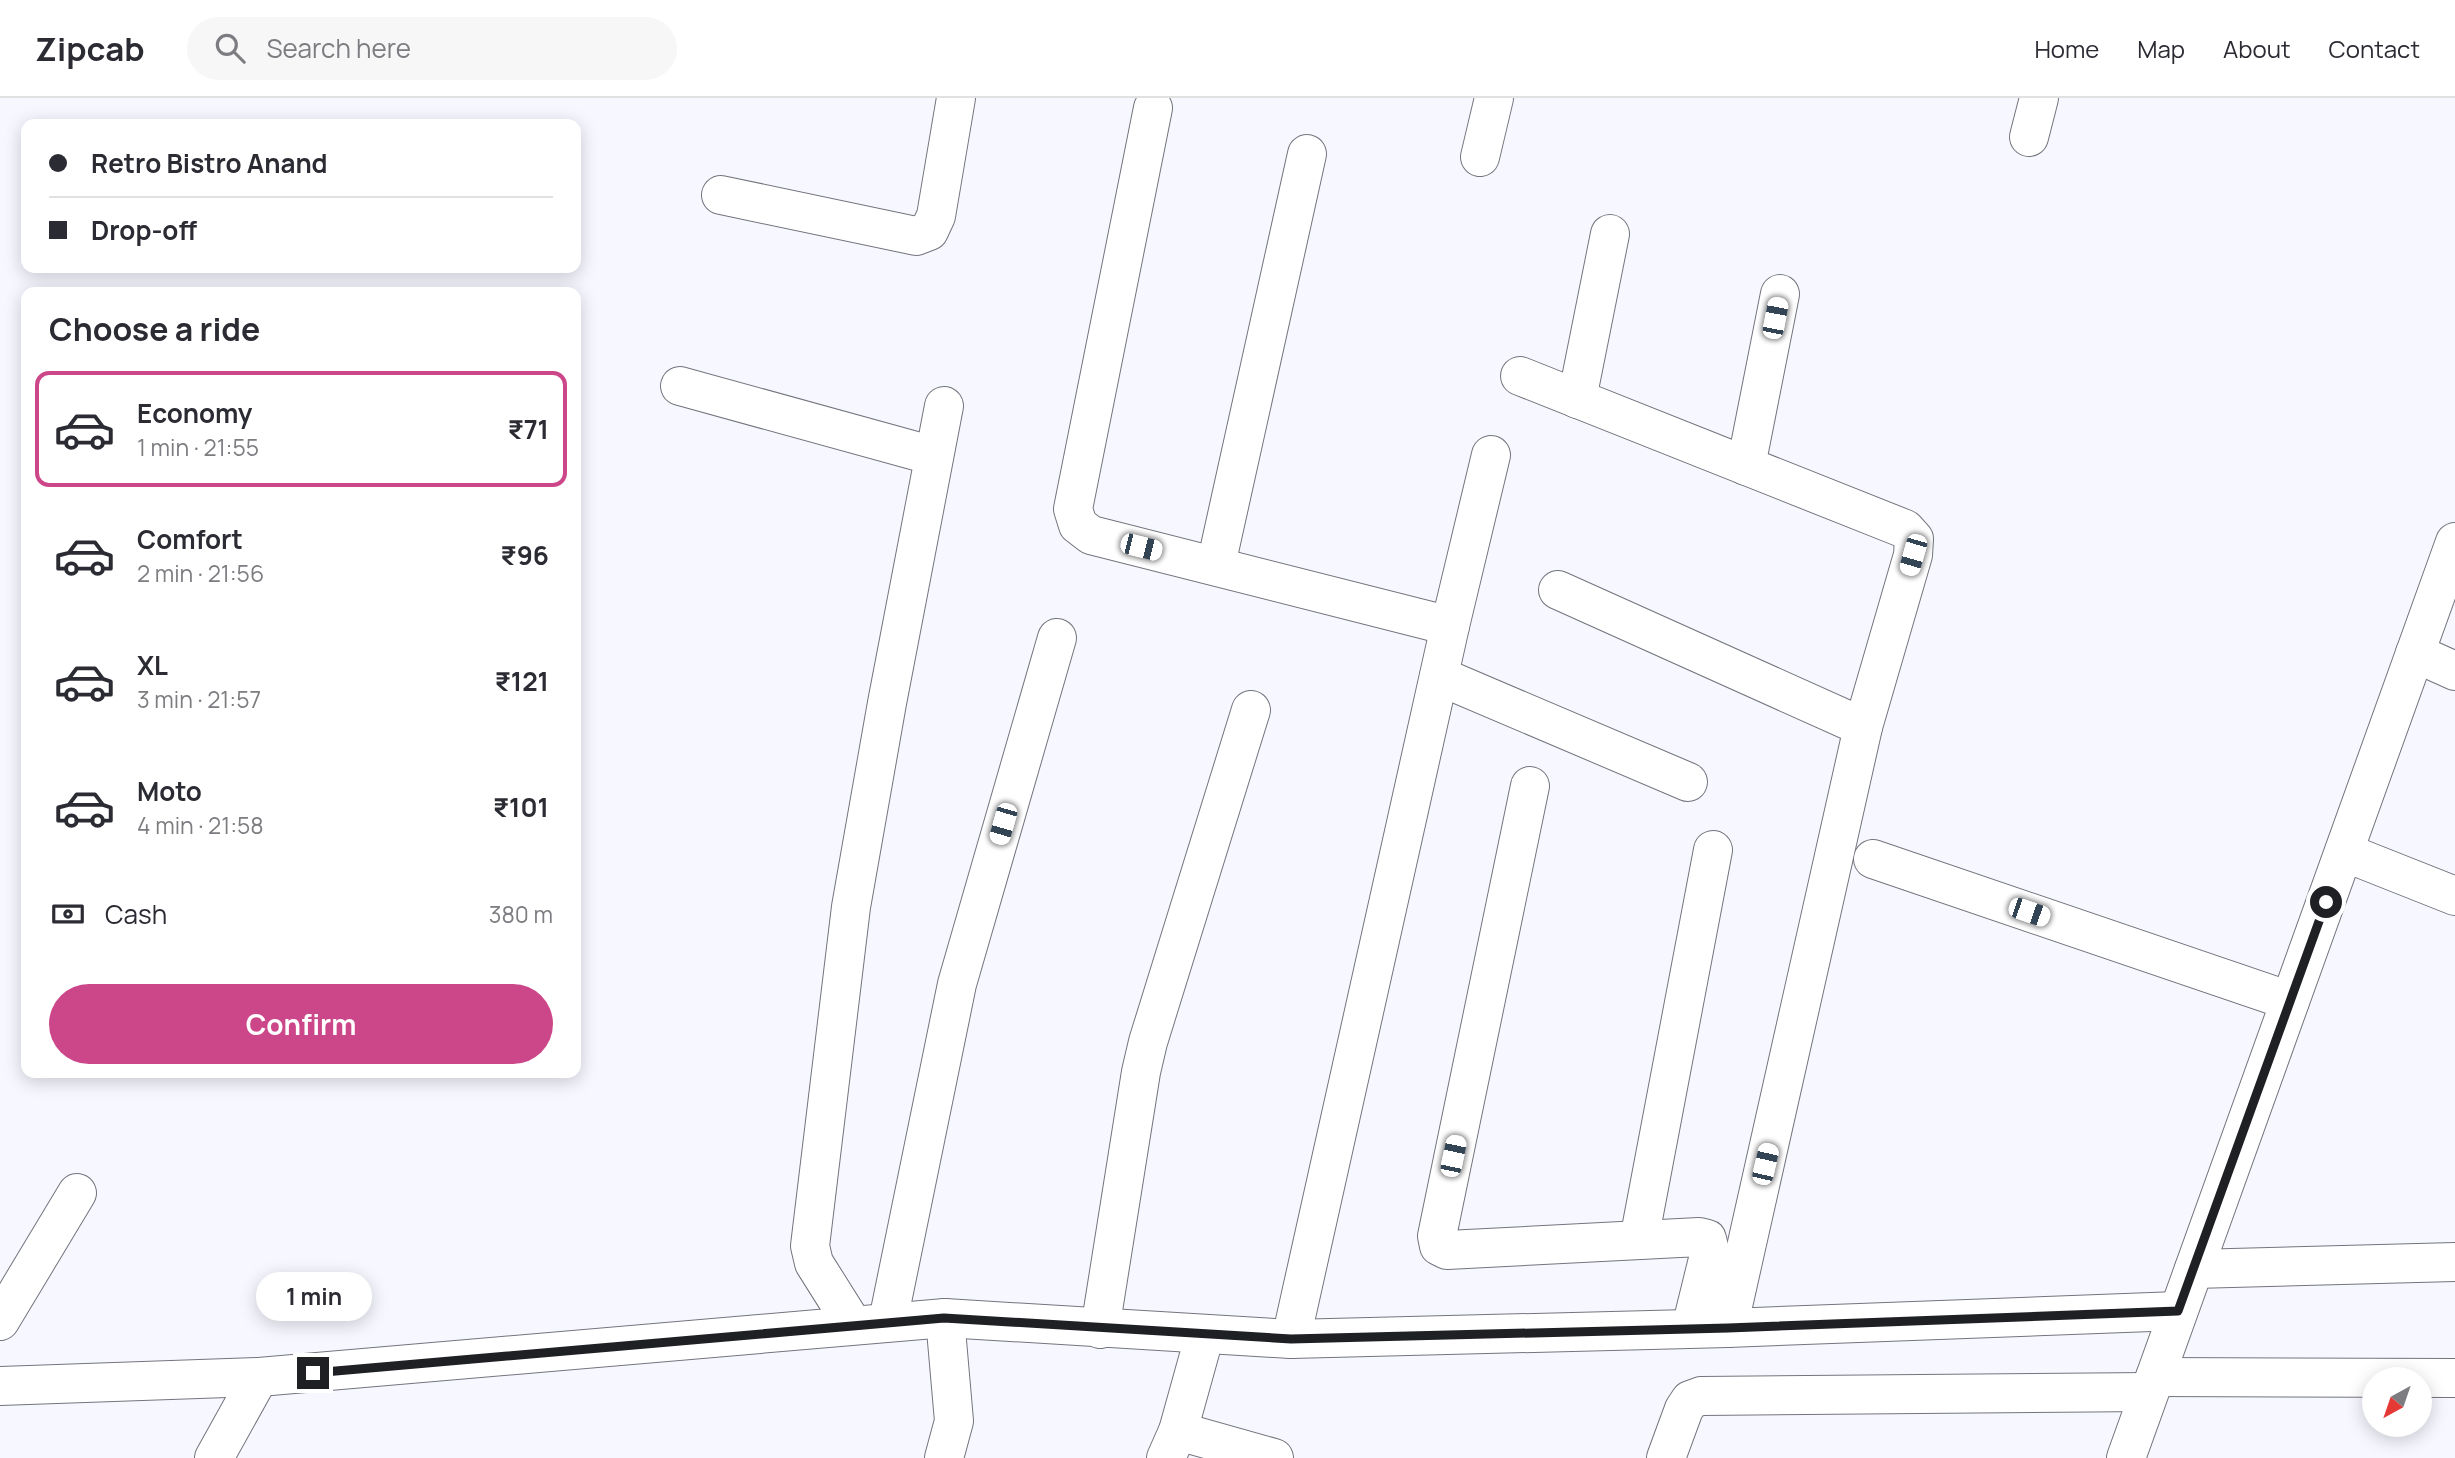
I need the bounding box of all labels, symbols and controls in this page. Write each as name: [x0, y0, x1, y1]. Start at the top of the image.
search box: [187, 17, 677, 80]
text: Zipcab: [35, 26, 145, 71]
icon: search: [211, 29, 249, 67]
text: Search here: [267, 30, 411, 66]
text: Home: [2034, 32, 2099, 65]
text: Map: [2137, 32, 2185, 65]
text: About: [2223, 32, 2291, 65]
text: Contact: [2329, 32, 2420, 65]
text: Retro Bistro Anand: [91, 145, 328, 181]
text: Drop-off: [91, 212, 197, 248]
car: [1761, 295, 1790, 341]
text: Choose a ride: [49, 307, 260, 351]
text: Economy: [137, 395, 252, 431]
icon: car: [53, 398, 116, 461]
text: ₹71: [508, 411, 549, 447]
text: 1 min · 21:55: [137, 431, 259, 463]
text: Comfort: [137, 521, 243, 557]
icon: car: [53, 524, 116, 587]
car: [1119, 532, 1164, 562]
car: [1898, 532, 1929, 578]
text: ₹96: [501, 537, 549, 573]
text: 2 min · 21:56: [137, 557, 264, 589]
text: XL: [137, 647, 168, 683]
icon: car: [53, 650, 116, 713]
text: ₹121: [495, 663, 549, 699]
text: 3 min · 21:57: [137, 683, 261, 715]
text: Moto: [137, 773, 202, 809]
icon: car: [53, 776, 116, 839]
text: ₹101: [493, 789, 549, 825]
car: [988, 801, 1019, 847]
text: 4 min · 21:58: [137, 809, 264, 841]
route start: [2310, 886, 2342, 918]
icon: cash: [49, 895, 87, 933]
car: [2006, 895, 2053, 929]
text: Cash: [105, 896, 167, 932]
text: 380 m: [489, 898, 553, 930]
button: Confirm: [49, 984, 553, 1064]
car: [1439, 1133, 1468, 1179]
car: [1751, 1141, 1780, 1187]
callout: 1 min: [255, 1272, 371, 1320]
text: 1 min: [286, 1280, 342, 1312]
route end: [297, 1357, 329, 1389]
north arrow: [2362, 1367, 2432, 1437]
map controls: [2362, 1367, 2432, 1437]

